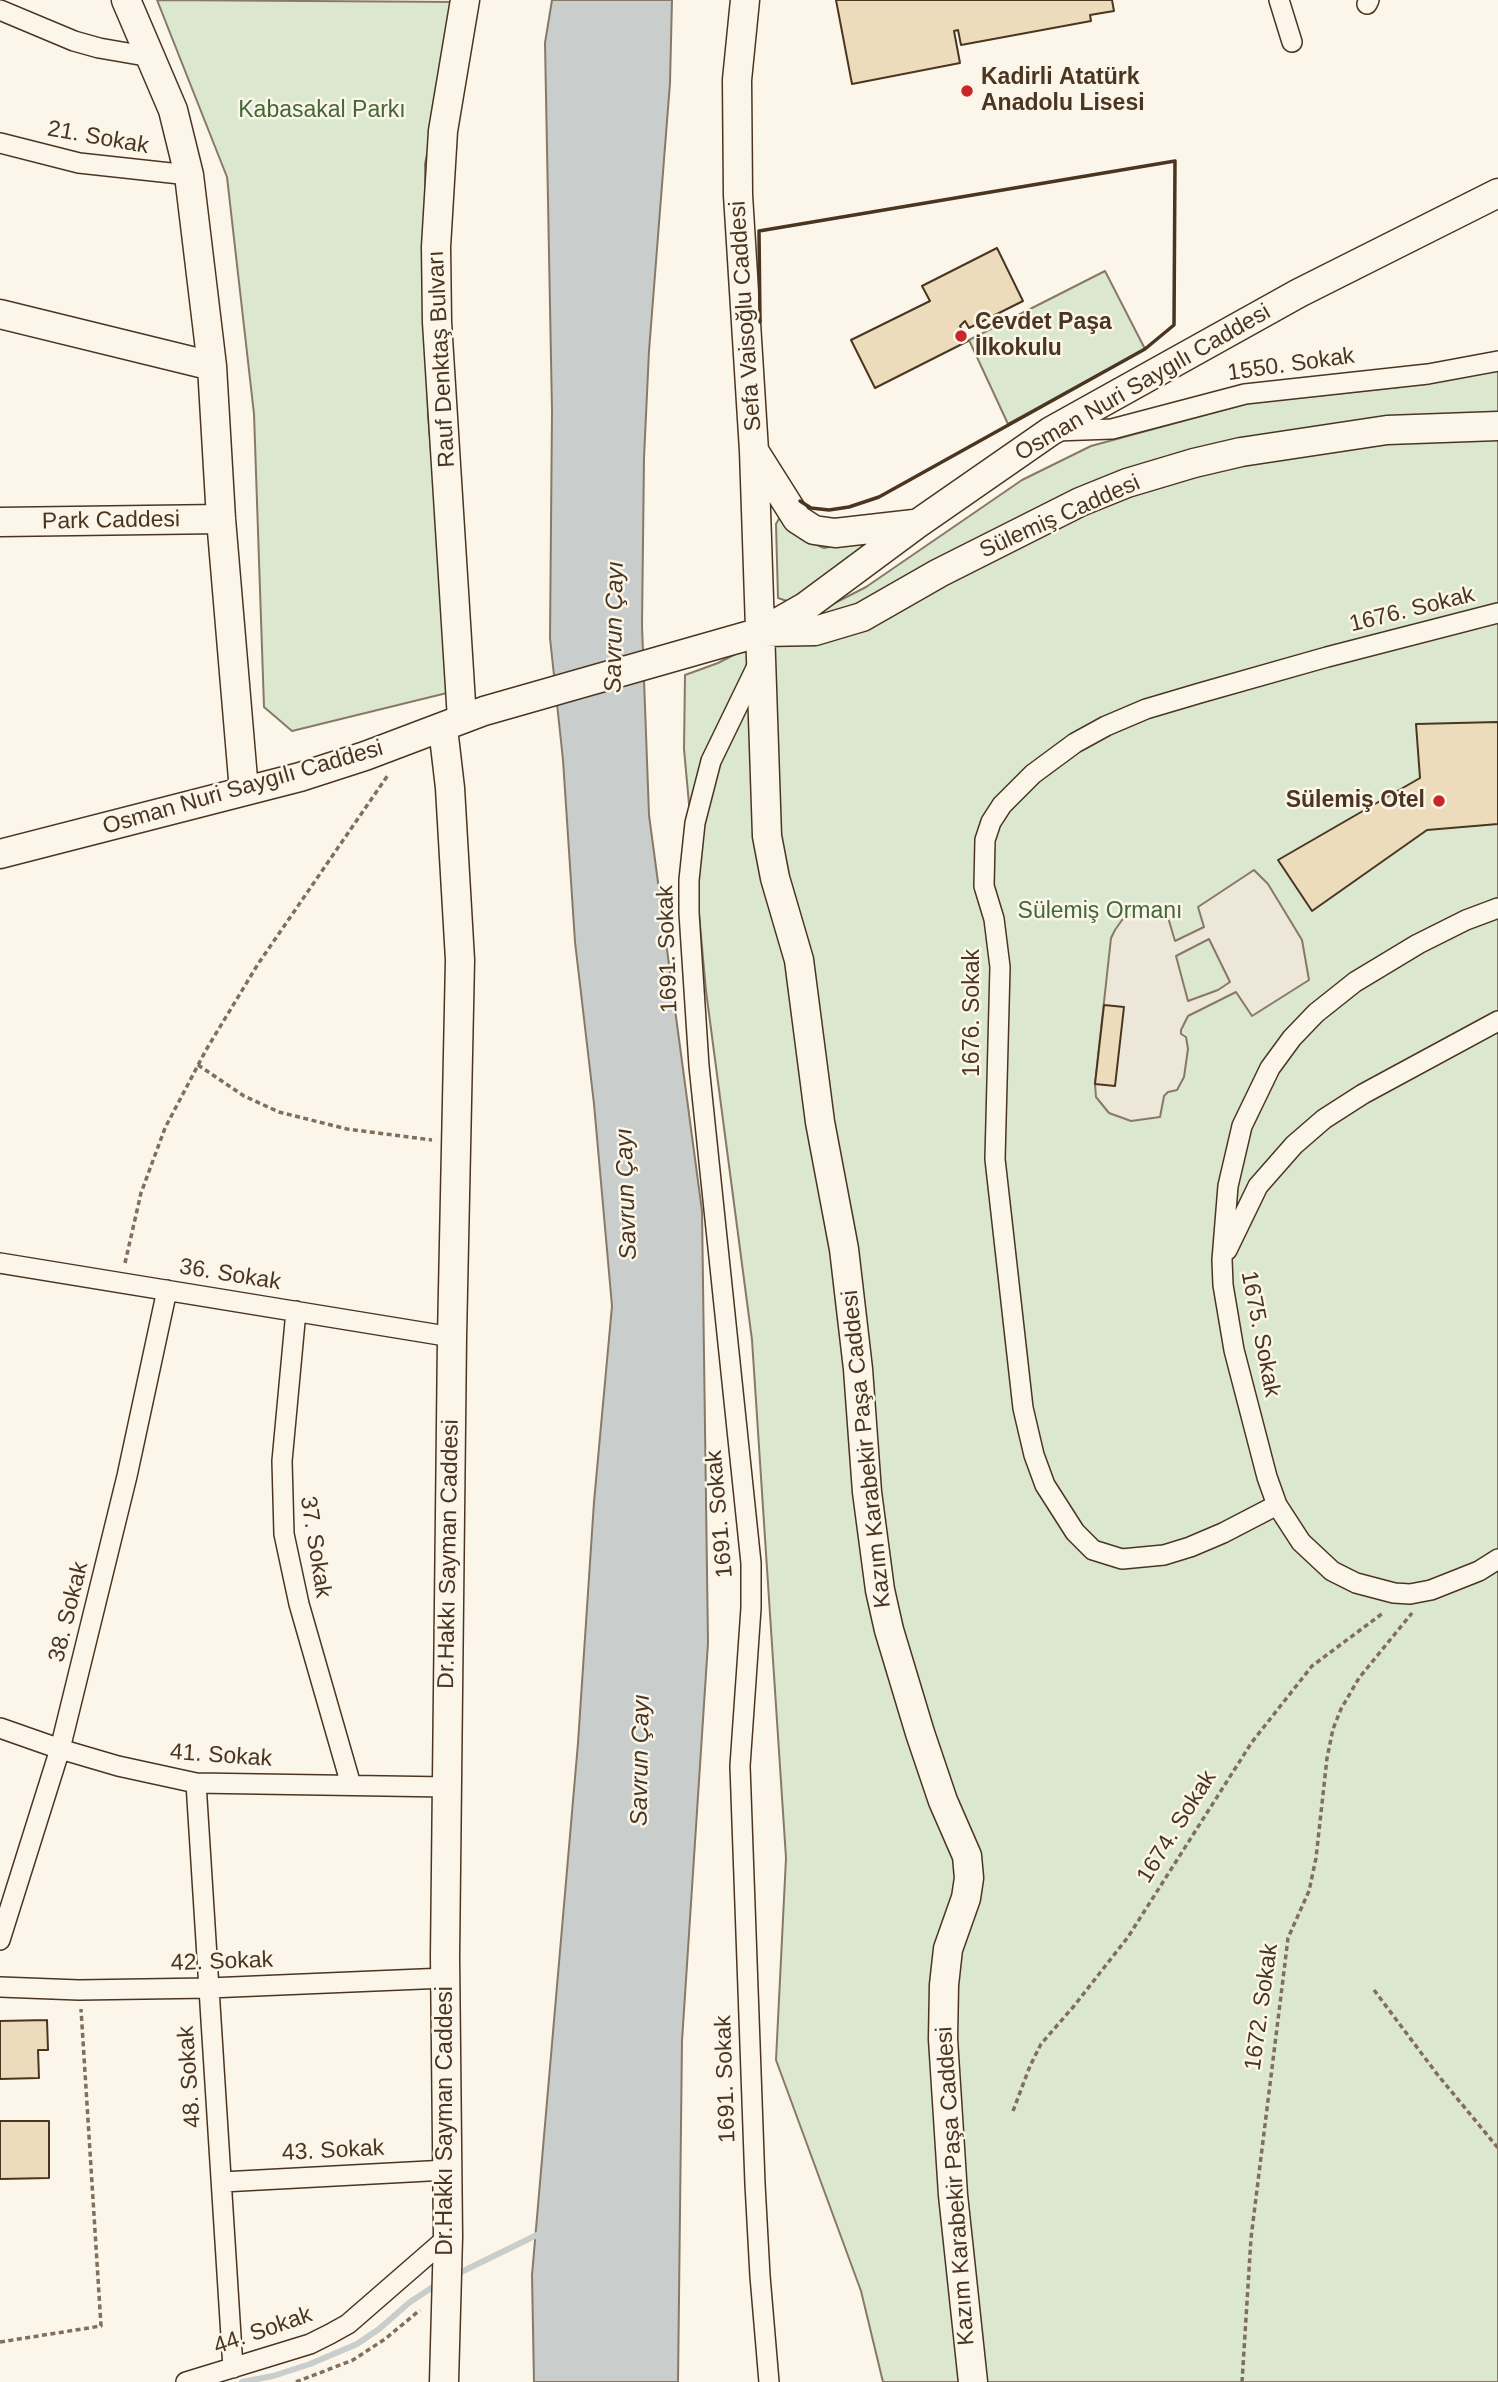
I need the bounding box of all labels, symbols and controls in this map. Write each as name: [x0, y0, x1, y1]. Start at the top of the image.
place label: Kadirli Atatürk Anadolu Lisesi: [981, 64, 1145, 118]
marker: Kadirli Atatürk Anadolu Lisesi: [959, 83, 975, 99]
park label: Kabasakal Parkı: [238, 97, 406, 125]
street label: 21. Sokak: [45, 116, 151, 160]
street label: Sefa Vaisoğlu Caddesi: [724, 200, 768, 432]
street label: Rauf Denktaş Bulvarı: [423, 250, 461, 468]
street label: Osman Nuri Saygılı Caddesi: [1010, 299, 1276, 467]
place label: Cevdet Paşa İlkokulu: [975, 309, 1112, 363]
marker: Cevdet Paşa İlkokulu: [953, 328, 969, 344]
street label: 1550. Sokak: [1226, 342, 1356, 388]
street label: Sülemiş Caddesi: [976, 469, 1144, 565]
street label: Park Caddesi: [42, 506, 180, 536]
water label: Savrun Çayı: [599, 561, 631, 693]
street label: 1676. Sokak: [1347, 581, 1477, 639]
street label: Osman Nuri Saygılı Caddesi: [100, 735, 386, 841]
place label: Sülemiş Otel: [1286, 787, 1425, 815]
marker: Sülemiş Otel: [1431, 793, 1447, 809]
street label: 1691. Sokak: [652, 885, 684, 1013]
park label: Sülemiş Ormanı: [1018, 898, 1182, 926]
street label: 1676. Sokak: [959, 949, 987, 1077]
water label: Savrun Çayı: [610, 1128, 644, 1260]
street label: 36. Sokak: [177, 1253, 283, 1297]
street label: 1675. Sokak: [1234, 1269, 1286, 1399]
street label: Kazım Karabekir Paşa Caddesi: [837, 1289, 897, 1609]
street label: Dr.Hakkı Sayman Caddesi: [433, 1419, 465, 1689]
street label: 1691. Sokak: [701, 1449, 739, 1579]
street label: 37. Sokak: [293, 1494, 337, 1600]
street label: 38. Sokak: [43, 1559, 95, 1665]
water label: Savrun Çayı: [625, 1694, 657, 1826]
street label: 41. Sokak: [169, 1739, 273, 1773]
street label: 1674. Sokak: [1131, 1765, 1223, 1889]
street label: 1672. Sokak: [1239, 1942, 1285, 2072]
street label: 42. Sokak: [170, 1946, 274, 1978]
street label: Dr.Hakkı Sayman Caddesi: [432, 1986, 460, 2256]
street label: 1691. Sokak: [710, 2015, 742, 2143]
street label: 48. Sokak: [173, 2025, 207, 2129]
street label: Kazım Karabekir Paşa Caddesi: [931, 2026, 981, 2346]
street label: 43. Sokak: [281, 2135, 385, 2167]
street label: 44. Sokak: [210, 2301, 316, 2361]

